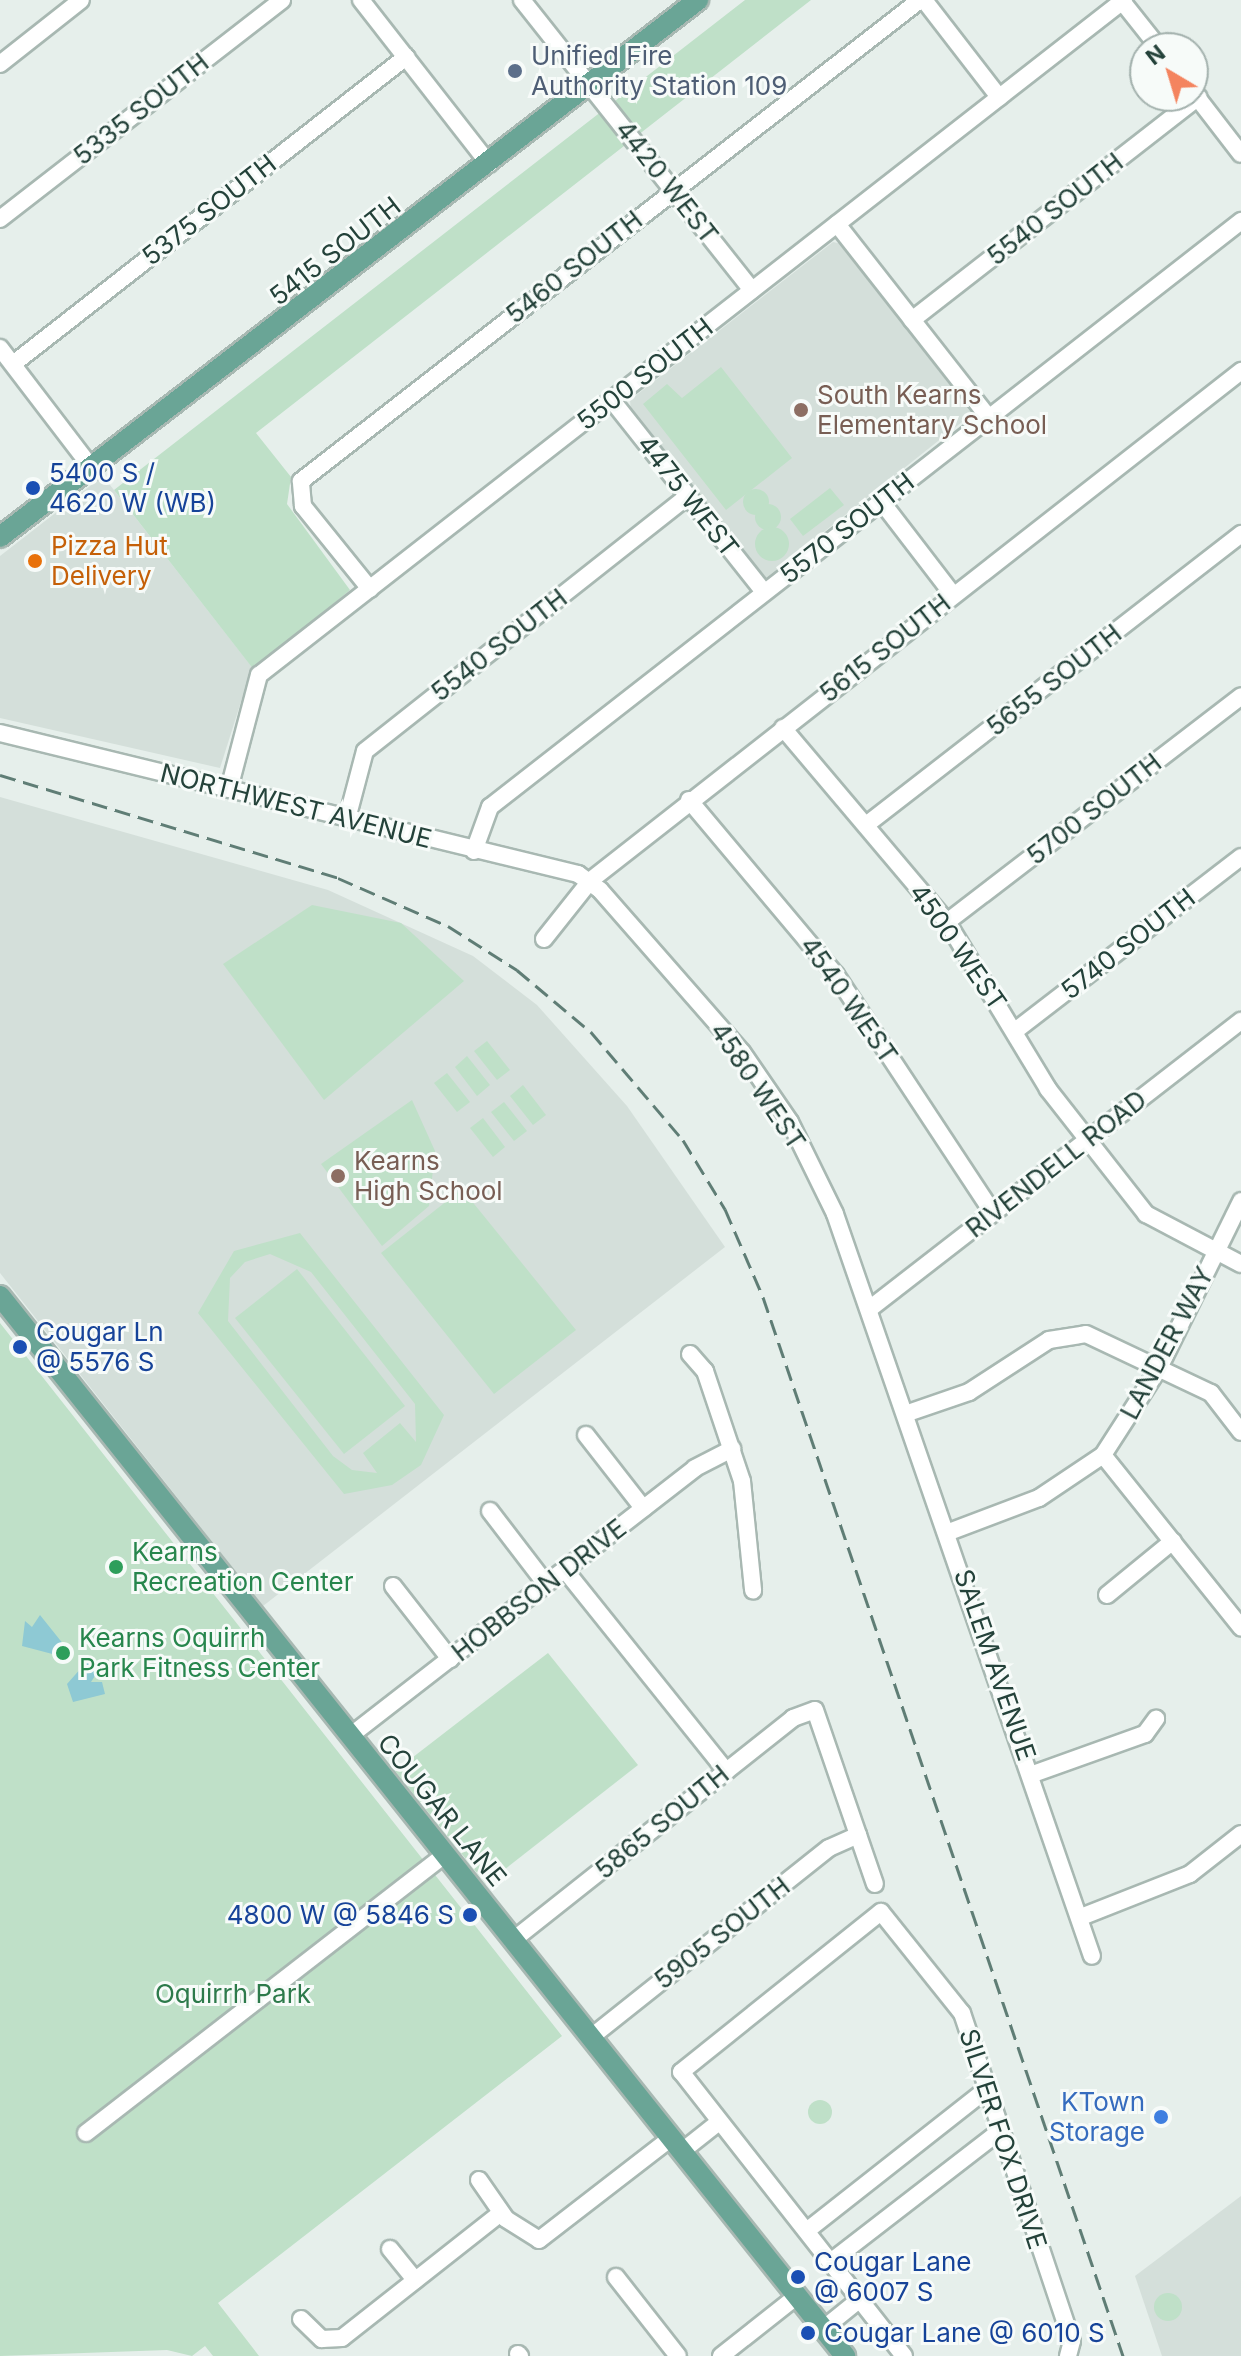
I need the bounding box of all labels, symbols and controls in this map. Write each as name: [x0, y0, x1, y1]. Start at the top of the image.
north arrow: [1129, 32, 1209, 112]
text: N: [1141, 39, 1170, 70]
place label: Unified Fire Authority Station 109: [531, 40, 787, 102]
street label: 5335 SOUTH: [67, 47, 215, 171]
marker: Unified Fire Authority Station 109: [506, 62, 524, 80]
street label: 4420 WEST: [609, 114, 725, 250]
street label: 5540 SOUTH: [981, 146, 1129, 272]
street label: 5375 SOUTH: [136, 148, 282, 272]
street label: 5415 SOUTH: [263, 190, 407, 312]
street label: 5460 SOUTH: [500, 204, 648, 330]
street label: 5500 SOUTH: [571, 311, 719, 437]
place label: South Kearns Elementary School: [817, 379, 1047, 440]
marker: South Kearns Elementary School: [792, 401, 810, 419]
street label: 4475 WEST: [631, 429, 745, 563]
place label: 5400 S / 4620 W (WB): [49, 457, 216, 518]
street label: 5570 SOUTH: [774, 466, 920, 590]
marker: 5400 S / 4620 W (WB): [24, 479, 42, 497]
place label: Pizza Hut Delivery: [51, 530, 168, 592]
marker: Pizza Hut Delivery: [26, 552, 44, 570]
street label: 5540 SOUTH: [425, 582, 573, 708]
street label: 5615 SOUTH: [813, 587, 957, 709]
street label: 5655 SOUTH: [980, 618, 1128, 742]
street label: 5700 SOUTH: [1020, 747, 1168, 871]
street label: NORTHWEST AVENUE: [157, 757, 435, 855]
street label: 4500 WEST: [903, 878, 1013, 1016]
street label: 5740 SOUTH: [1055, 882, 1201, 1006]
street label: 4540 WEST: [794, 931, 904, 1069]
street label: 4580 WEST: [704, 1016, 812, 1156]
street label: RIVENDELL ROAD: [960, 1084, 1152, 1244]
place label: Kearns High School: [354, 1145, 503, 1206]
marker: Kearns High School: [329, 1167, 347, 1185]
street label: LANDER WAY: [1114, 1261, 1220, 1425]
place label: Cougar Ln @ 5576 S: [36, 1316, 164, 1378]
marker: Cougar Ln @ 5576 S: [11, 1338, 29, 1356]
street label: HOBBSON DRIVE: [446, 1512, 632, 1668]
place label: Kearns Recreation Center: [132, 1536, 354, 1598]
marker: Kearns Recreation Center: [107, 1558, 125, 1576]
street label: SALEM AVENUE: [948, 1565, 1042, 1765]
place label: Kearns Oquirrh Park Fitness Center: [79, 1622, 320, 1684]
marker: Kearns Oquirrh Park Fitness Center: [54, 1644, 72, 1662]
street label: COUGAR LANE: [371, 1728, 513, 1892]
street label: 5865 SOUTH: [589, 1759, 735, 1885]
street label: 5905 SOUTH: [648, 1870, 796, 1996]
place label: 4800 W @ 5846 S: [227, 1899, 454, 1931]
marker: 4800 W @ 5846 S: [461, 1906, 479, 1924]
park label: Oquirrh Park: [155, 1978, 311, 2010]
street label: SILVER FOX DRIVE: [953, 2025, 1053, 2253]
place label: KTown Storage: [1049, 2086, 1145, 2148]
marker: KTown Storage: [1152, 2108, 1170, 2126]
place label: Cougar Lane @ 6007 S: [814, 2246, 971, 2308]
marker: Cougar Lane @ 6007 S: [789, 2268, 807, 2286]
place label: Cougar Lane @ 6010 S: [824, 2317, 1105, 2349]
marker: Cougar Lane @ 6010 S: [799, 2324, 817, 2342]

